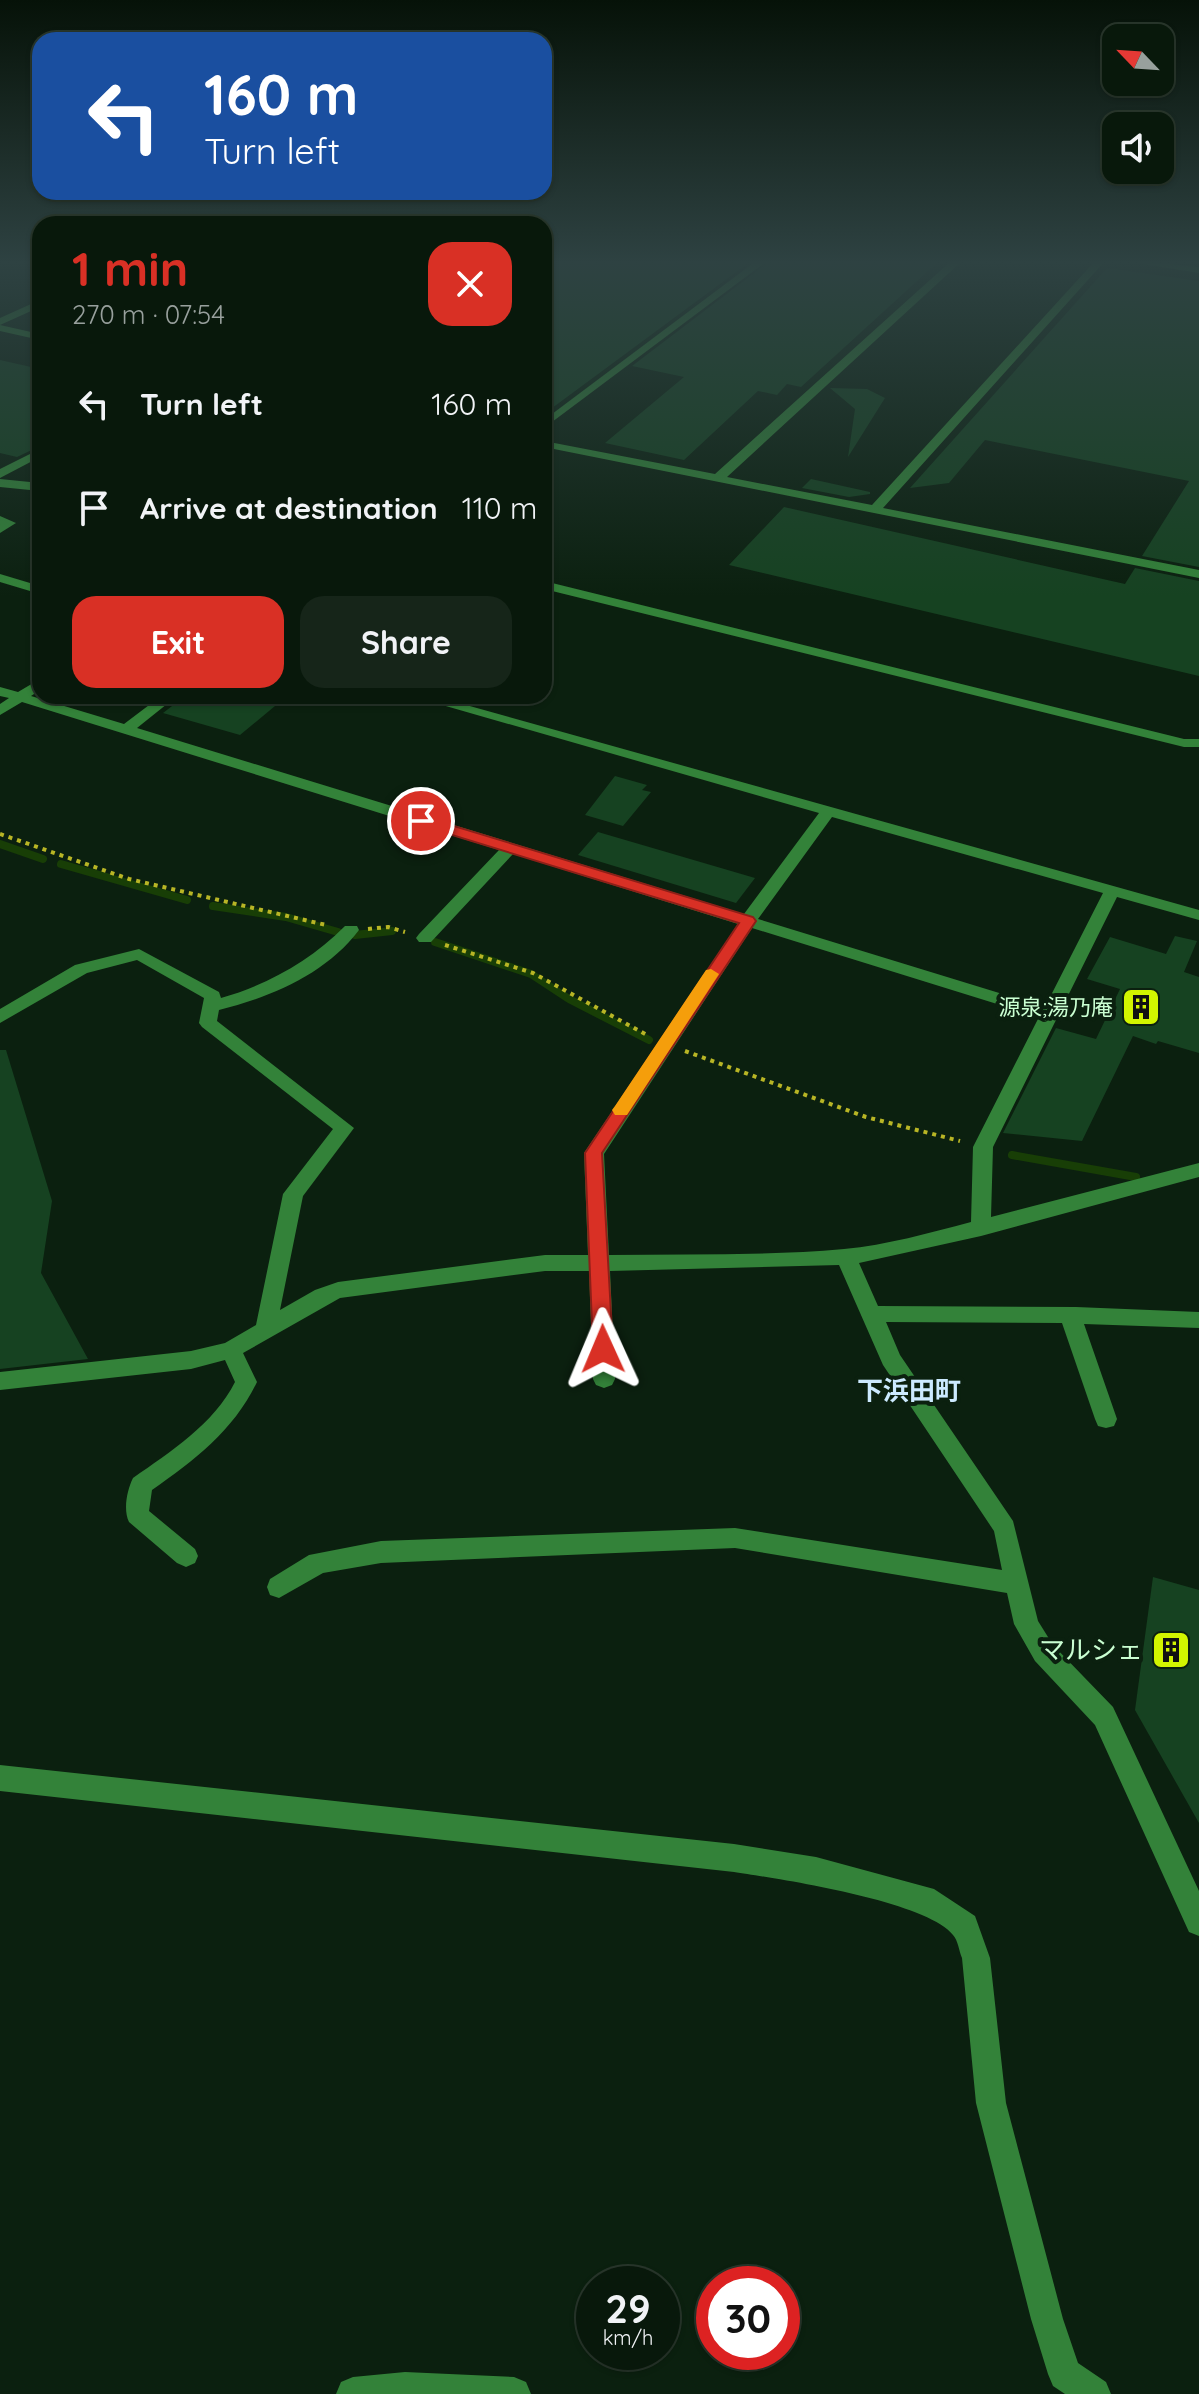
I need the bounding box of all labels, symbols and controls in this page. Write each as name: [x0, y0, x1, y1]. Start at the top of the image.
north arrow: [1102, 24, 1174, 96]
map controls: [1102, 24, 1174, 184]
text: 160 m: [204, 59, 358, 129]
icon: left: [72, 64, 176, 168]
button: sound: [1102, 112, 1174, 184]
text: Turn left: [204, 128, 340, 173]
text: 1 min: [72, 238, 188, 298]
button: close: [428, 242, 512, 326]
text: 270 m · 07:54: [72, 298, 225, 331]
icon: left: [72, 382, 116, 426]
text: Turn left: [140, 385, 263, 423]
text: 160 m: [431, 385, 512, 423]
icon: arrive: [72, 486, 116, 530]
text: Arrive at destination: [140, 489, 438, 527]
text: 110 m: [462, 489, 537, 527]
button: Exit: [72, 596, 284, 688]
button: Share: [300, 596, 512, 688]
pin: [387, 787, 455, 855]
icon: arrive: [399, 799, 443, 843]
building icon: 源泉;湯乃庵: [1120, 986, 1162, 1028]
place label: 源泉;湯乃庵: [999, 993, 1113, 1021]
position arrow: [561, 1307, 645, 1391]
district label: 下浜田町: [857, 1374, 961, 1407]
building icon: マルシェ: [1150, 1629, 1192, 1671]
place label: マルシェ: [1039, 1633, 1143, 1666]
speed limit sign: 30: [696, 2266, 800, 2370]
text: 29: [605, 2283, 651, 2333]
text: km/h: [603, 2325, 653, 2350]

